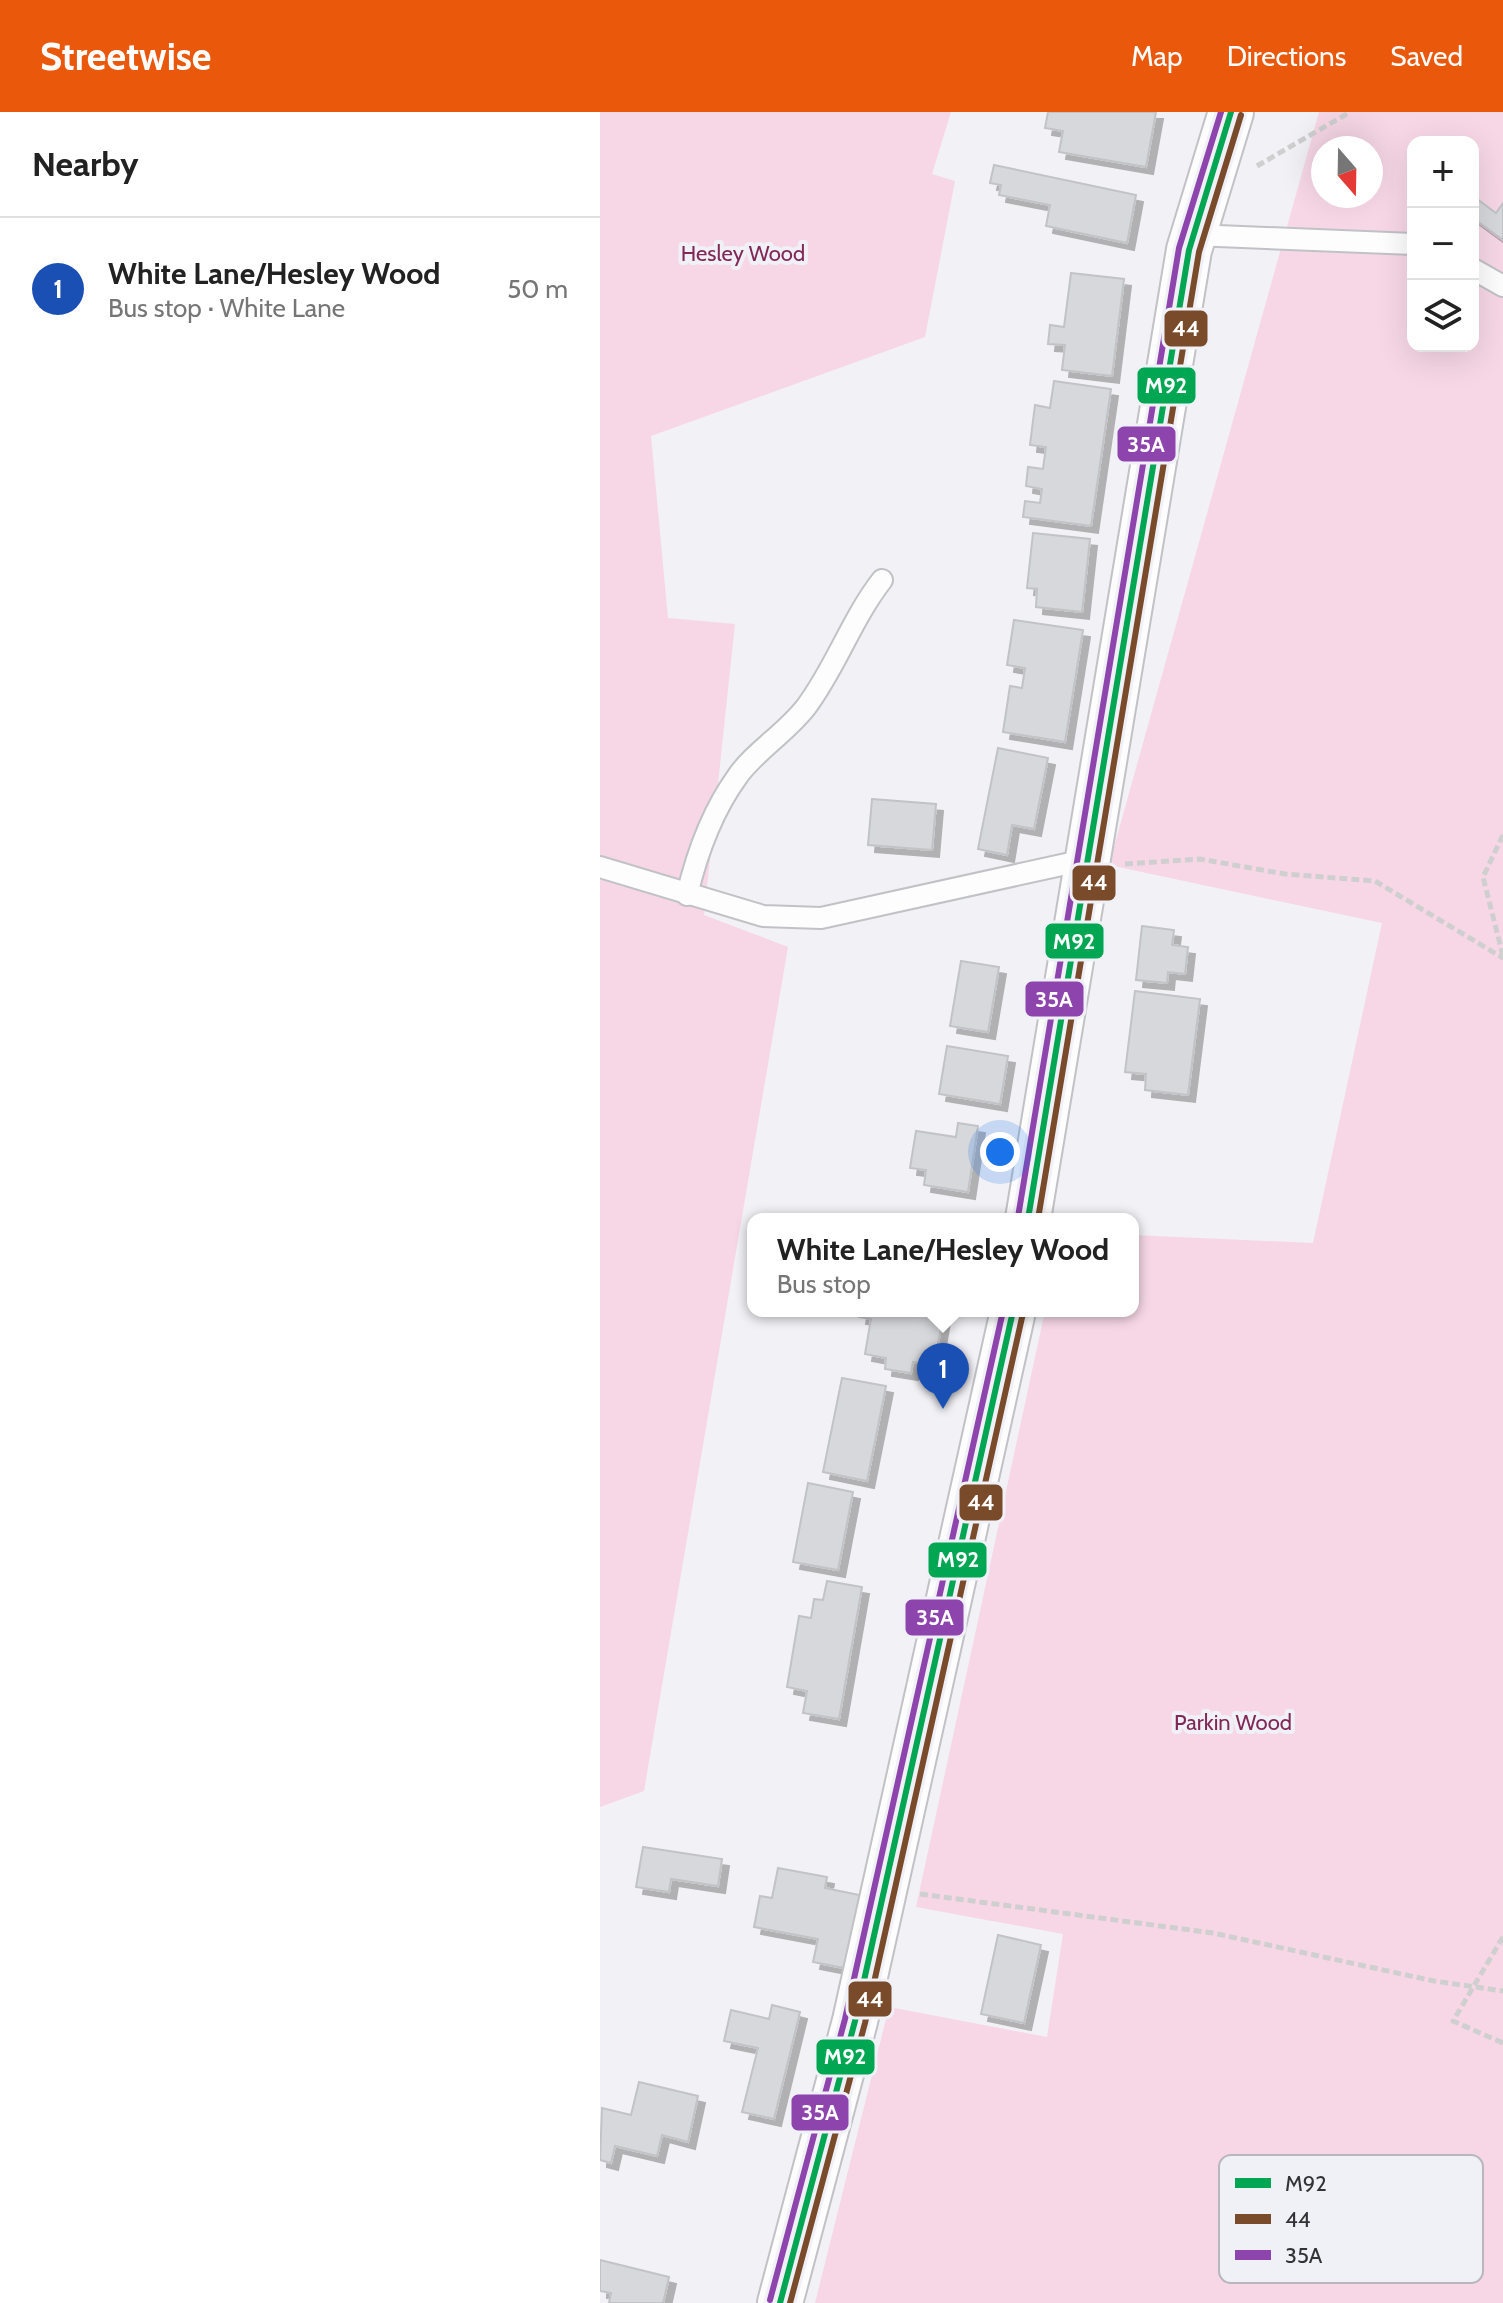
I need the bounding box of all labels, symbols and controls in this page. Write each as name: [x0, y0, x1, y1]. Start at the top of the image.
text: Streetwise: [40, 33, 211, 80]
text: Map: [1131, 39, 1183, 73]
text: Directions: [1227, 39, 1346, 73]
text: Saved: [1390, 39, 1463, 73]
north arrow: [1311, 136, 1383, 208]
map controls: [1407, 136, 1479, 352]
button: +: [1407, 136, 1479, 208]
text: Nearby: [32, 143, 139, 185]
button: −: [1407, 208, 1479, 280]
park label: Hesley Wood: [681, 240, 805, 267]
text: White Lane/Hesley Wood: [108, 255, 440, 292]
text: 1: [53, 273, 63, 305]
text: 50 m: [507, 273, 568, 305]
button: layers: [1407, 280, 1479, 352]
text: Bus stop · White Lane: [108, 292, 345, 324]
line badge: 44: [1163, 309, 1209, 348]
text: 44: [1172, 315, 1200, 342]
line badge: M92: [1136, 366, 1197, 405]
text: M92: [1145, 372, 1187, 399]
line badge: 35A: [1116, 425, 1177, 463]
text: 35A: [1127, 431, 1165, 458]
line badge: 44: [1071, 864, 1117, 902]
text: 44: [1080, 869, 1108, 896]
line badge: M92: [1044, 922, 1105, 960]
text: M92: [1053, 928, 1095, 955]
line badge: 35A: [1024, 980, 1085, 1018]
text: 35A: [1035, 986, 1073, 1013]
your location: [980, 1132, 1020, 1172]
popup: [747, 1213, 1139, 1317]
text: White Lane/Hesley Wood: [777, 1231, 1109, 1268]
text: Bus stop: [777, 1268, 871, 1300]
pin: 1: [917, 1343, 969, 1409]
line badge: 44: [958, 1483, 1004, 1522]
text: 44: [967, 1489, 995, 1516]
line badge: M92: [927, 1541, 988, 1579]
text: M92: [937, 1546, 979, 1573]
line badge: 35A: [904, 1598, 965, 1637]
text: 35A: [916, 1604, 954, 1631]
park label: Parkin Wood: [1174, 1709, 1292, 1736]
line badge: 44: [847, 1980, 893, 2018]
text: 44: [856, 1986, 884, 2013]
line badge: M92: [815, 2038, 876, 2076]
text: M92: [824, 2043, 866, 2070]
line badge: 35A: [790, 2093, 850, 2132]
text: 35A: [801, 2099, 839, 2126]
legend: [1219, 2155, 1483, 2283]
text: M92: [1285, 2170, 1327, 2197]
text: 44: [1285, 2206, 1311, 2233]
text: 35A: [1285, 2242, 1323, 2269]

